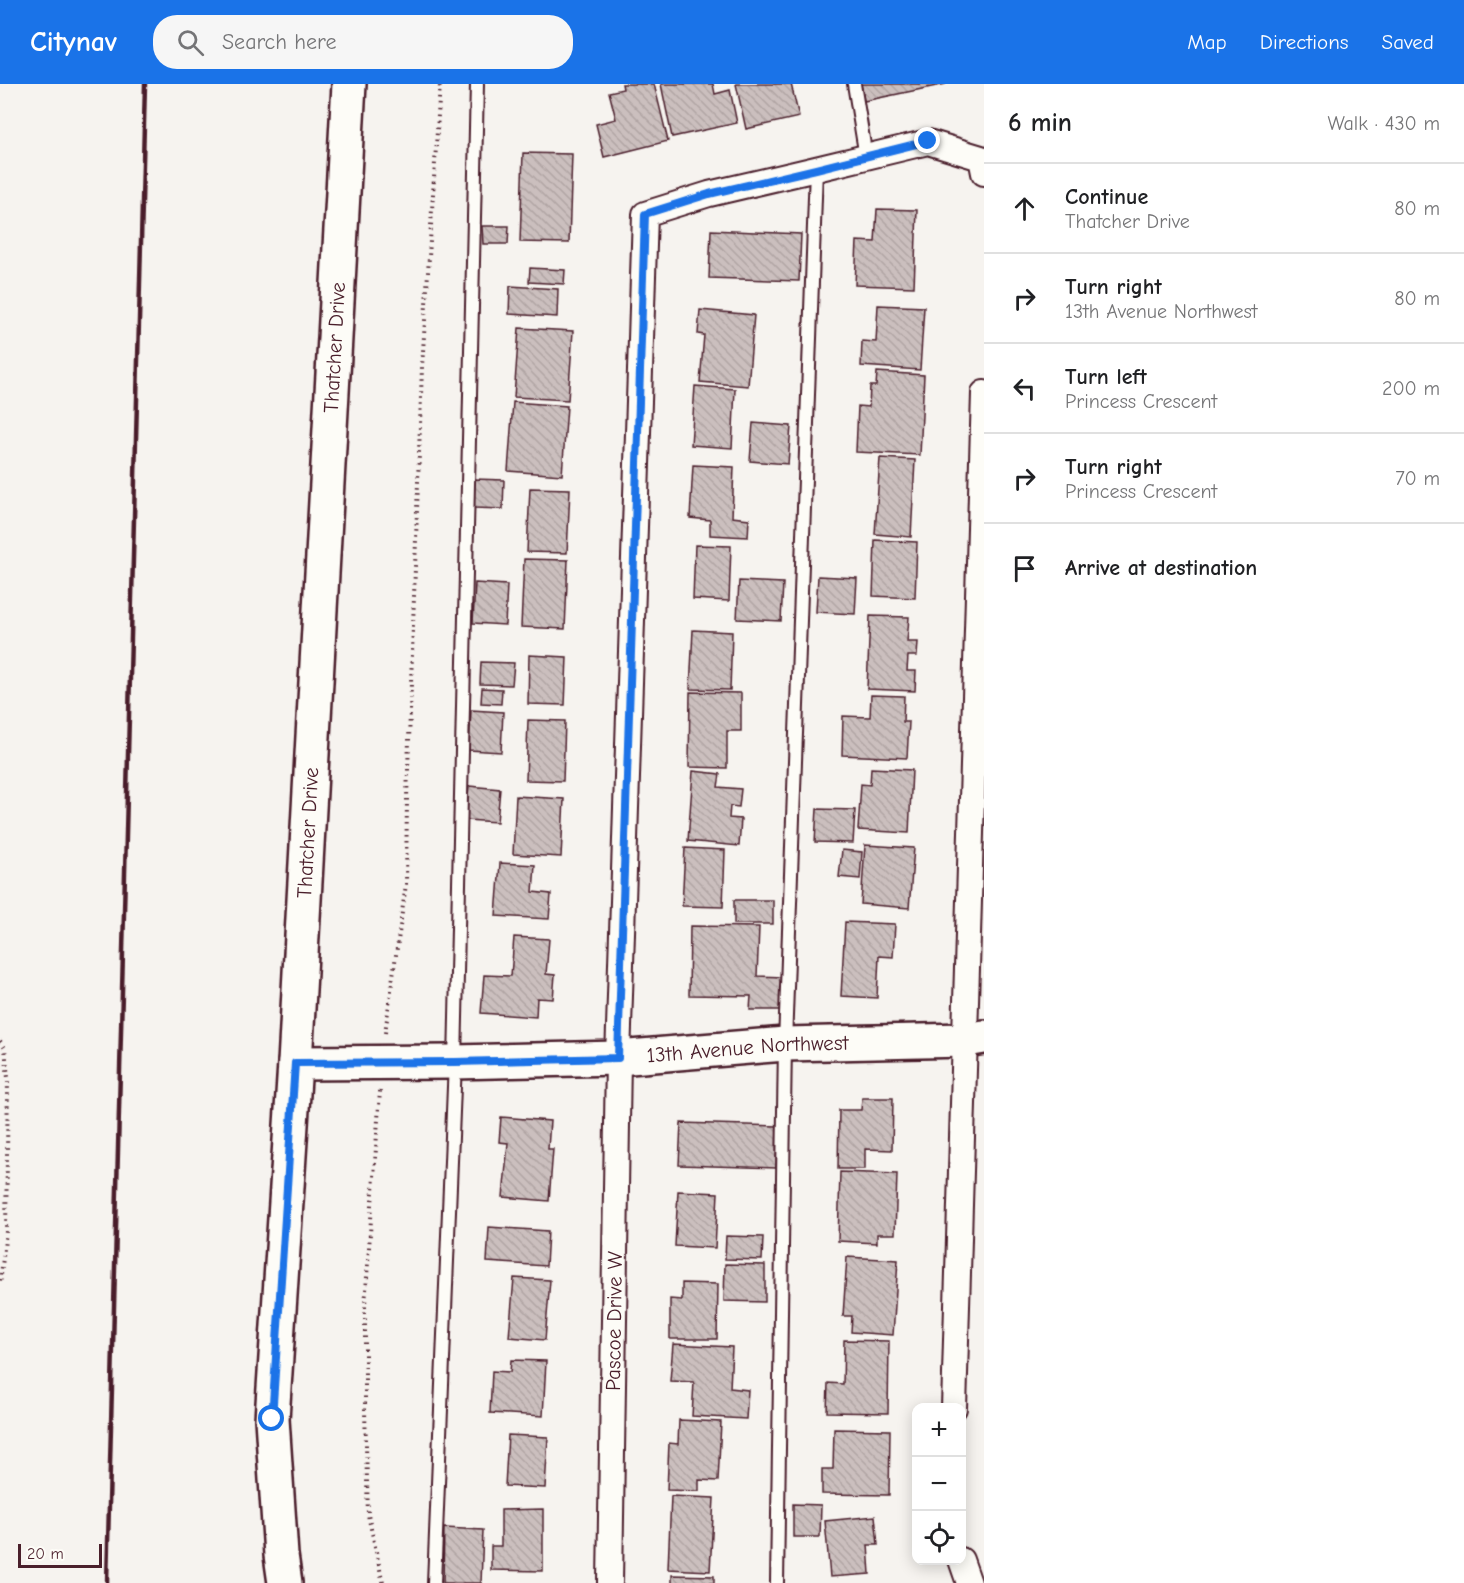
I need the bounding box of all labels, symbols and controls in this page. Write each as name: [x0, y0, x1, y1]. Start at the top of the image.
search box: [153, 15, 573, 69]
text: Citynav: [30, 26, 117, 58]
icon: search: [174, 26, 207, 59]
text: Search here: [222, 29, 336, 55]
text: Map: [1187, 30, 1227, 54]
text: Directions: [1260, 30, 1349, 54]
text: Saved: [1382, 30, 1434, 54]
text: 6 min: [1008, 108, 1072, 138]
text: Walk · 430 m: [1328, 112, 1440, 135]
route end: [914, 127, 940, 153]
text: Continue: [1065, 184, 1148, 210]
icon: ahead: [1008, 192, 1041, 225]
text: 80 m: [1394, 197, 1440, 220]
text: Thatcher Drive: [1065, 210, 1190, 233]
text: Turn right: [1065, 274, 1162, 300]
street label: Thatcher Drive: [319, 281, 350, 413]
icon: right: [1008, 282, 1041, 315]
text: 80 m: [1394, 287, 1440, 310]
text: 13th Avenue Northwest: [1065, 300, 1258, 323]
text: Turn left: [1065, 364, 1147, 390]
icon: left: [1008, 372, 1041, 405]
text: 200 m: [1382, 377, 1440, 400]
text: Princess Crescent: [1065, 390, 1217, 413]
text: Turn right: [1065, 454, 1162, 480]
icon: right: [1008, 462, 1041, 495]
text: 70 m: [1395, 467, 1440, 490]
text: Princess Crescent: [1065, 480, 1217, 503]
icon: arrive: [1008, 552, 1041, 585]
text: Arrive at destination: [1065, 555, 1257, 581]
street label: Thatcher Drive: [292, 767, 323, 899]
street label: 13th Avenue Northwest: [646, 1031, 850, 1068]
street label: Pascoe Drive W: [601, 1250, 627, 1391]
map controls: [912, 1403, 966, 1565]
button: +: [912, 1403, 966, 1457]
route start: [258, 1405, 284, 1431]
button: −: [912, 1457, 966, 1511]
button: locate: [912, 1511, 966, 1565]
scale bar: [18, 1541, 102, 1568]
text: 20 m: [27, 1545, 64, 1563]

